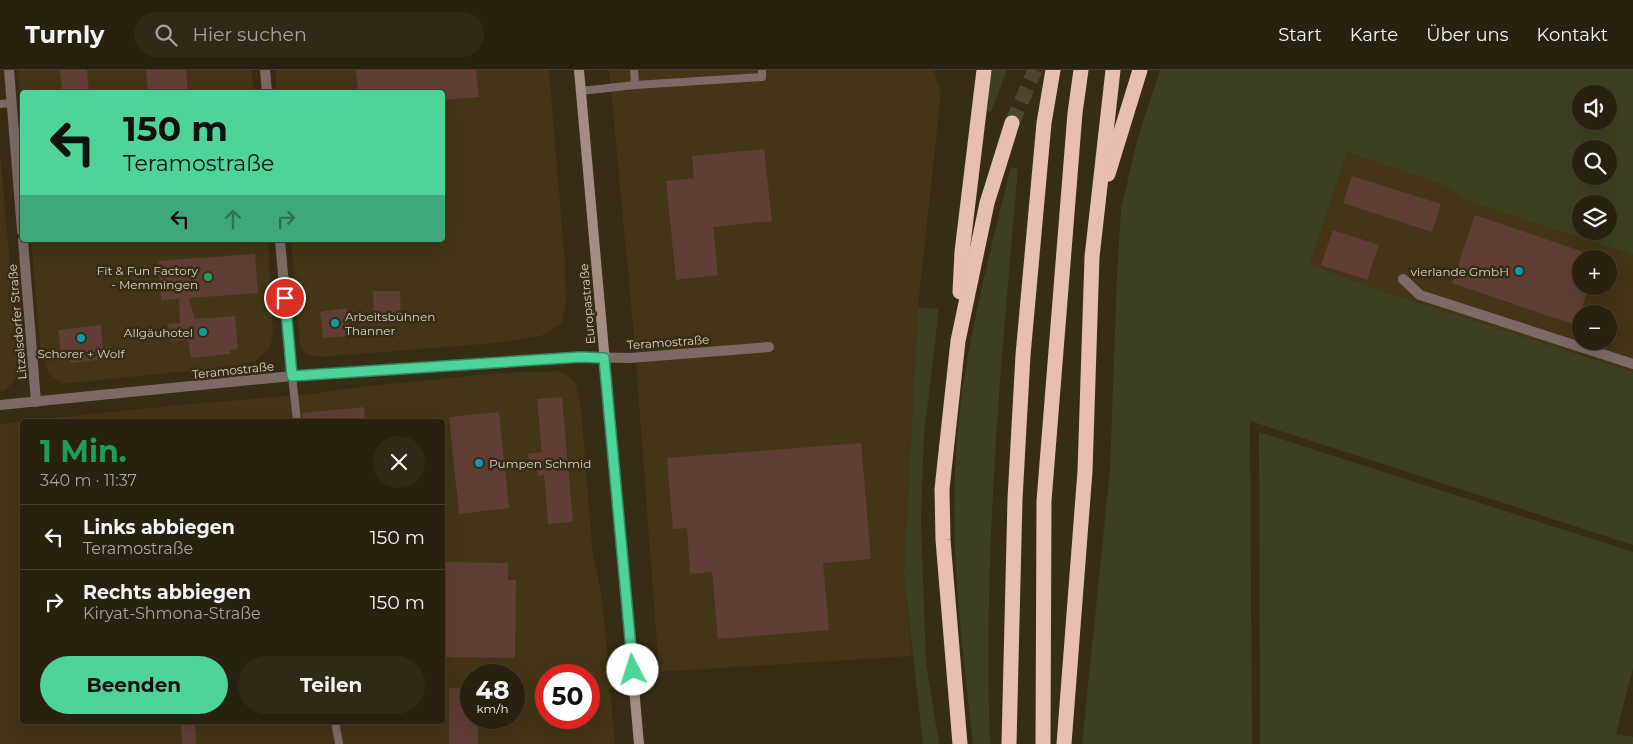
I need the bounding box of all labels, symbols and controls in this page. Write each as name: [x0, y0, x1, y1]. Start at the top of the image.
search box: [134, 12, 484, 57]
text: Turnly: [25, 20, 104, 49]
icon: search: [152, 21, 180, 49]
text: Hier suchen: [192, 23, 307, 46]
text: Start: [1278, 24, 1322, 46]
text: Karte: [1350, 24, 1398, 46]
text: Über uns: [1426, 24, 1509, 46]
text: Kontakt: [1537, 24, 1608, 46]
map controls: [1572, 85, 1617, 350]
button: sound: [1572, 85, 1617, 130]
text: 150 m: [123, 107, 228, 150]
icon: left: [40, 110, 105, 175]
button: search: [1572, 140, 1617, 185]
text: Teramostraße: [123, 150, 274, 177]
button: layers: [1572, 195, 1617, 240]
icon: left: [166, 205, 194, 233]
icon: ahead: [219, 205, 247, 233]
icon: right: [272, 205, 300, 233]
button: +: [1572, 250, 1617, 295]
place label: Fit & Fun Factory - Memmingen: [97, 263, 198, 292]
street label: Europastraße: [576, 263, 598, 345]
street label: Litzelsdorfer Straße: [4, 264, 30, 380]
place label: vierlande GmbH: [1410, 264, 1509, 279]
marker: vierlande GmbH: [1513, 265, 1525, 277]
marker: Fit & Fun Factory - Memmingen: [202, 271, 214, 283]
pin: [264, 277, 306, 319]
icon: arrive: [271, 284, 299, 312]
button: −: [1572, 305, 1617, 350]
place label: Arbeitsbühnen Thanner: [345, 309, 435, 338]
marker: Arbeitsbühnen Thanner: [329, 317, 341, 329]
place label: Allgäuhotel: [124, 325, 193, 340]
marker: Allgäuhotel: [197, 326, 209, 338]
marker: Schorer + Wolf: [75, 332, 87, 344]
street label: Teramostraße: [626, 332, 710, 352]
place label: Schorer + Wolf: [37, 346, 125, 361]
street label: Teramostraße: [191, 358, 275, 382]
text: 1 Min.: [40, 433, 127, 470]
button: close: [373, 436, 425, 488]
place label: Pumpen Schmid: [489, 456, 591, 471]
marker: Pumpen Schmid: [473, 457, 485, 469]
text: 340 m · 11:37: [40, 471, 137, 490]
text: Links abbiegen: [83, 516, 235, 539]
icon: left: [40, 523, 68, 551]
text: 150 m: [370, 526, 425, 549]
text: Teramostraße: [83, 539, 193, 558]
text: Rechts abbiegen: [83, 581, 251, 604]
icon: right: [40, 588, 68, 616]
text: 150 m: [370, 591, 425, 614]
text: Kiryat-Shmona-Straße: [83, 604, 261, 623]
position arrow: [606, 643, 658, 695]
button: Beenden: [40, 656, 228, 714]
button: Teilen: [238, 656, 425, 714]
speed limit sign: 50: [535, 664, 600, 729]
text: 48: [476, 675, 509, 705]
text: km/h: [476, 701, 509, 716]

